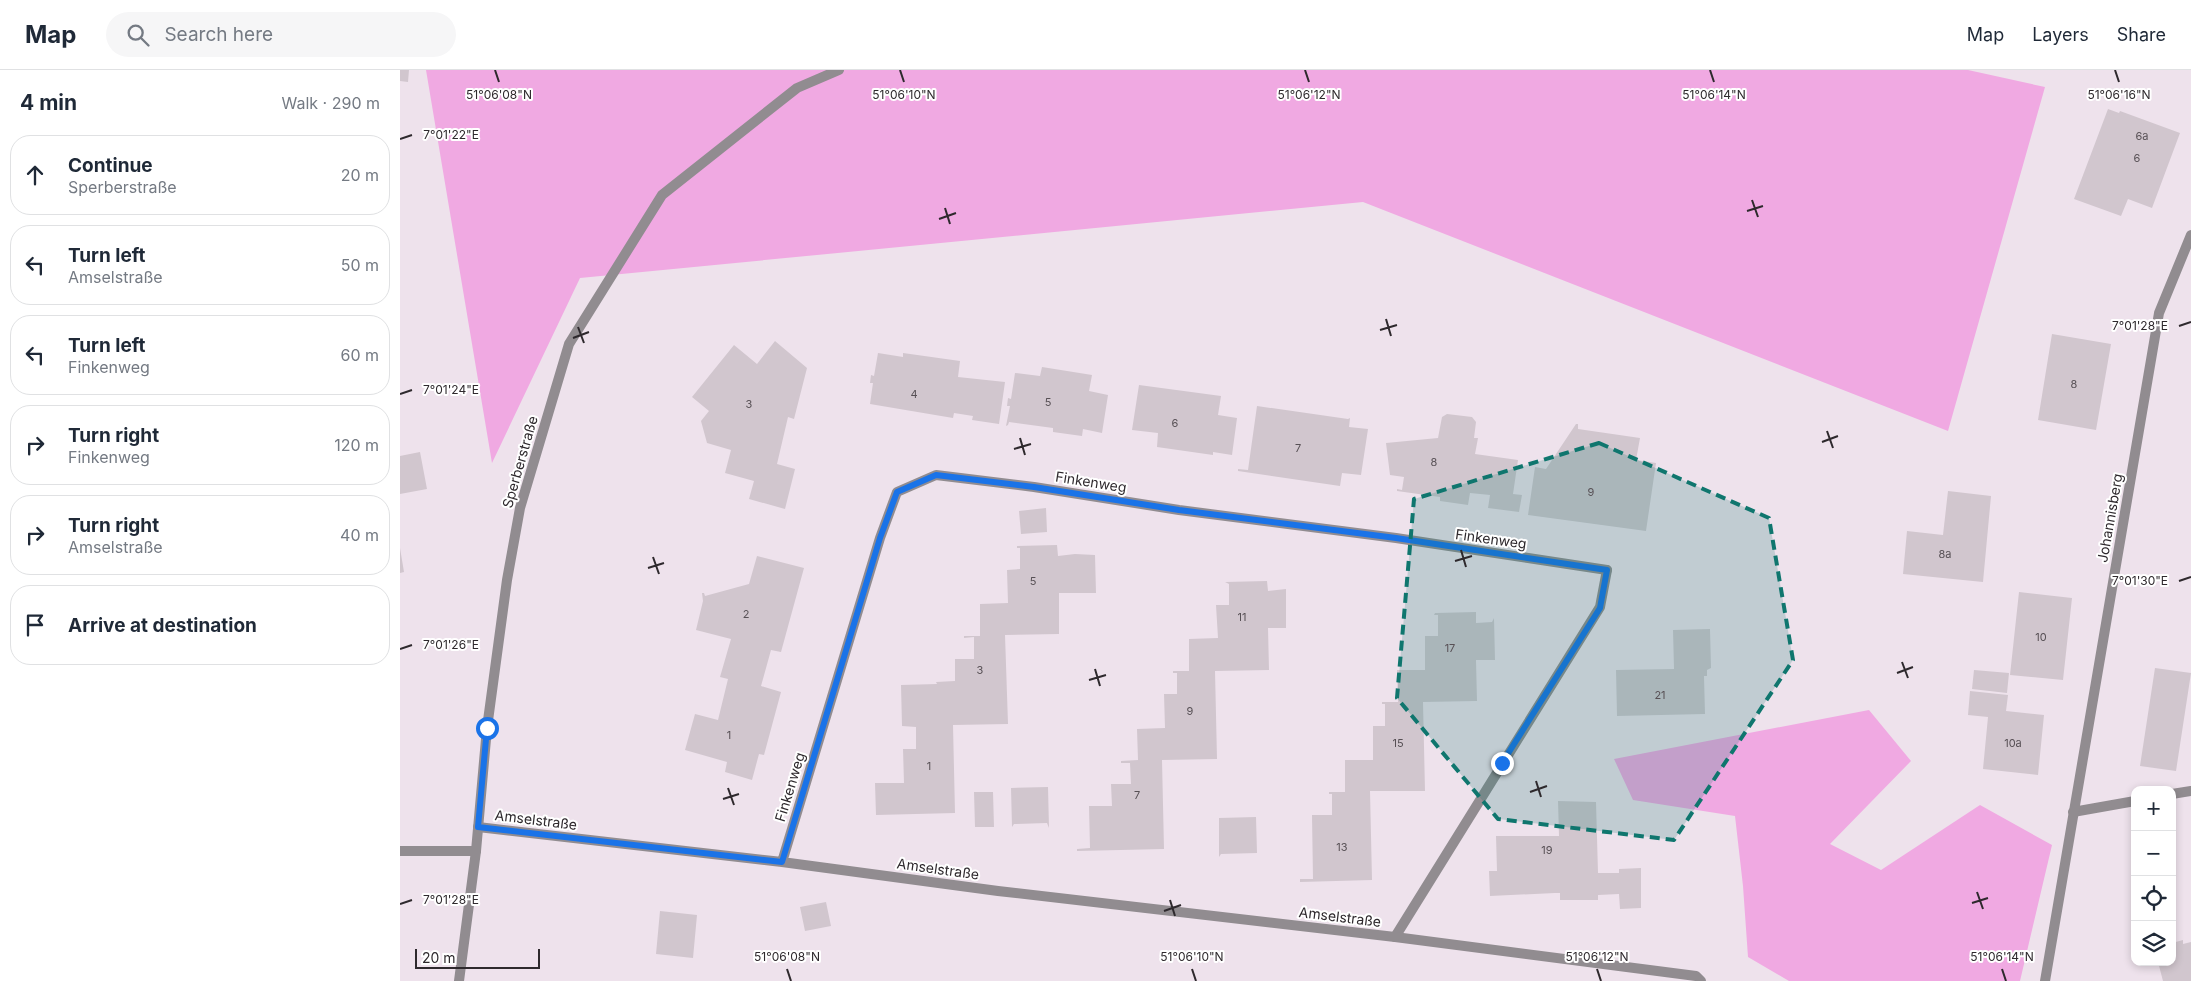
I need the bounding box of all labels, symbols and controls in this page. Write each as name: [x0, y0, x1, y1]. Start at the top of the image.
search box: [106, 12, 456, 57]
text: Map: [25, 20, 76, 49]
icon: search: [124, 21, 152, 49]
text: Search here: [164, 23, 273, 46]
text: Map: [1967, 24, 2004, 45]
text: Layers: [2032, 24, 2089, 45]
text: Share: [2117, 24, 2166, 45]
text: 51°06'08"N: [466, 87, 532, 102]
text: 51°06'10"N: [872, 87, 936, 102]
text: 51°06'12"N: [1277, 87, 1341, 102]
text: 51°06'14"N: [1682, 87, 1746, 102]
text: 51°06'16"N: [2087, 87, 2151, 102]
text: 4 min: [20, 90, 77, 115]
text: Walk · 290 m: [282, 93, 380, 113]
text: 7°01'22"E: [423, 127, 479, 142]
house number: 6a: [2136, 129, 2149, 143]
house number: 6: [2134, 151, 2141, 165]
text: Continue: [68, 154, 153, 177]
icon: ahead: [21, 161, 49, 189]
text: 20 m: [341, 165, 379, 185]
text: Sperberstraße: [68, 177, 177, 197]
text: Turn left: [68, 244, 146, 267]
icon: left: [21, 251, 49, 279]
text: 50 m: [341, 255, 379, 275]
text: Amselstraße: [68, 267, 163, 287]
text: 7°01'28"E: [2112, 318, 2168, 333]
text: Turn left: [68, 334, 146, 357]
icon: left: [21, 341, 49, 369]
text: 60 m: [340, 345, 379, 365]
text: Finkenweg: [68, 357, 150, 377]
house number: 8: [2071, 377, 2078, 391]
text: 7°01'24"E: [423, 382, 479, 397]
house number: 4: [910, 387, 918, 401]
house number: 5: [1045, 395, 1052, 409]
house number: 3: [746, 397, 753, 411]
street label: Sperberstraße: [498, 414, 541, 510]
house number: 6: [1172, 416, 1179, 430]
text: Turn right: [68, 424, 159, 447]
icon: right: [21, 431, 49, 459]
text: 120 m: [334, 435, 379, 455]
house number: 7: [1295, 441, 1301, 455]
text: Finkenweg: [68, 447, 150, 467]
house number: 8: [1431, 455, 1438, 469]
street label: Finkenweg: [1054, 468, 1128, 496]
street label: Johannisberg: [2093, 472, 2126, 564]
house number: 9: [1588, 485, 1595, 499]
text: Turn right: [68, 514, 159, 537]
icon: right: [21, 521, 49, 549]
text: 40 m: [340, 525, 379, 545]
street label: Finkenweg: [1454, 525, 1528, 552]
text: Amselstraße: [68, 537, 163, 557]
house number: 8a: [1939, 547, 1951, 561]
text: 7°01'30"E: [2112, 573, 2168, 588]
house number: 5: [1030, 574, 1037, 588]
house number: 2: [743, 607, 749, 621]
house number: 11: [1238, 610, 1246, 624]
icon: arrive: [21, 611, 49, 639]
text: Arrive at destination: [68, 614, 257, 637]
house number: 10: [2035, 630, 2047, 644]
text: 7°01'26"E: [423, 637, 479, 652]
house number: 17: [1445, 641, 1455, 655]
house number: 3: [977, 663, 984, 677]
house number: 21: [1654, 688, 1666, 702]
house number: 9: [1187, 704, 1194, 718]
route start: [476, 717, 499, 740]
house number: 1: [727, 728, 731, 742]
house number: 15: [1392, 736, 1404, 750]
house number: 10a: [2004, 736, 2022, 750]
street label: Finkenweg: [771, 750, 808, 824]
route end: [1491, 752, 1514, 775]
house number: 1: [927, 759, 931, 773]
map controls: [2131, 786, 2176, 966]
button: +: [2131, 786, 2176, 831]
house number: 7: [1134, 788, 1140, 802]
street label: Amselstraße: [494, 806, 578, 833]
button: −: [2131, 831, 2176, 876]
house number: 13: [1336, 840, 1348, 854]
house number: 19: [1541, 843, 1553, 857]
street label: Amselstraße: [896, 854, 980, 883]
button: locate: [2131, 876, 2176, 921]
text: 7°01'28"E: [423, 892, 479, 907]
street label: Amselstraße: [1298, 903, 1382, 930]
button: layers: [2131, 921, 2176, 966]
scale bar: [415, 946, 540, 969]
text: 20 m: [422, 949, 456, 966]
text: 51°06'08"N: [754, 949, 820, 964]
text: 51°06'10"N: [1160, 949, 1224, 964]
text: 51°06'12"N: [1565, 949, 1629, 964]
text: 51°06'14"N: [1970, 949, 2034, 964]

